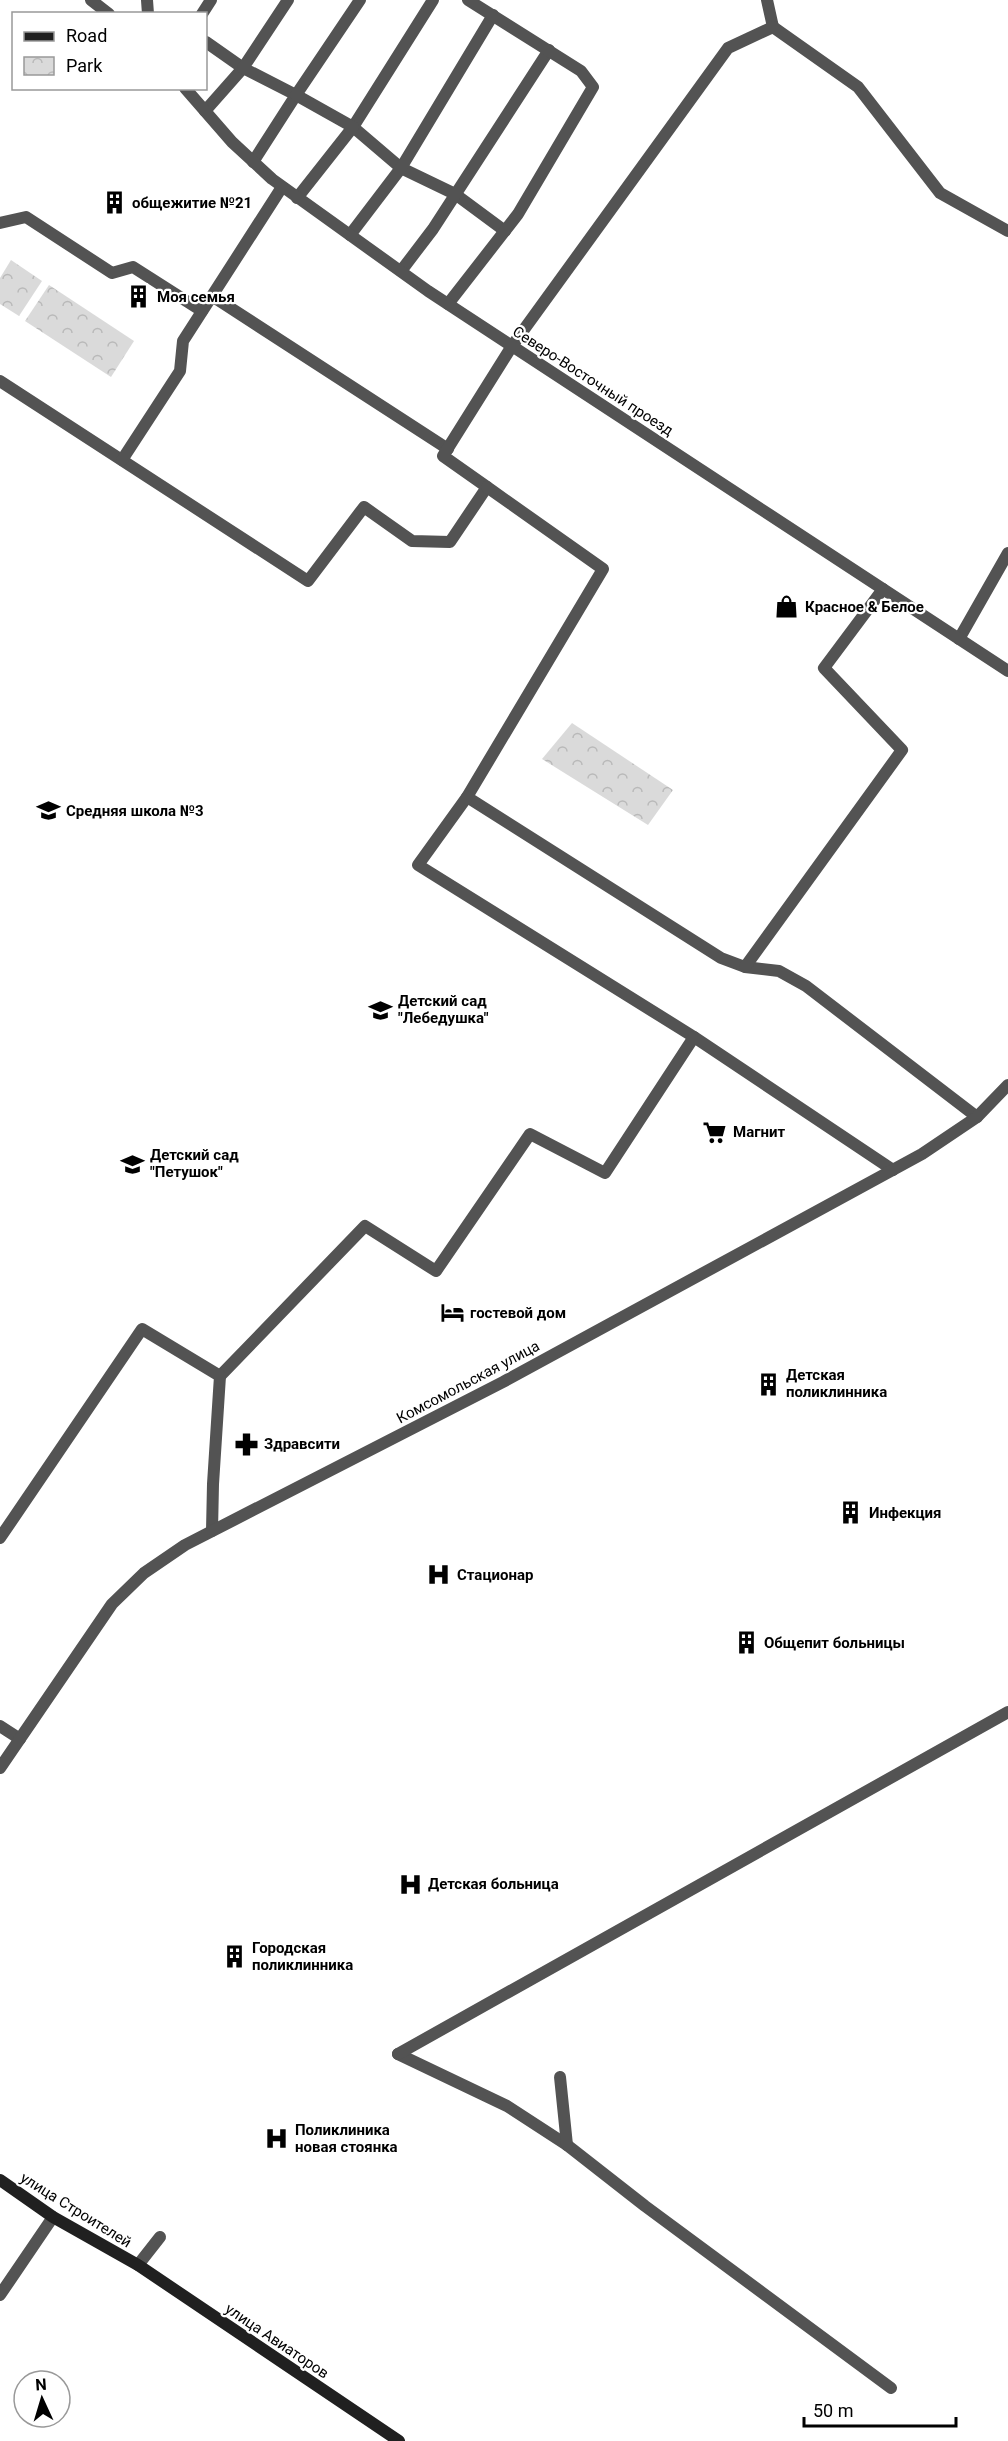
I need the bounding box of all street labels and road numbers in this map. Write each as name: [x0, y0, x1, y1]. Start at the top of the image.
street label: Северо-Восточный проезд: [509, 322, 677, 440]
street label: Комсомольская улица: [394, 1337, 542, 1427]
street label: улица Строителей: [17, 2169, 135, 2251]
street label: улица Авиаторов: [222, 2300, 332, 2382]

